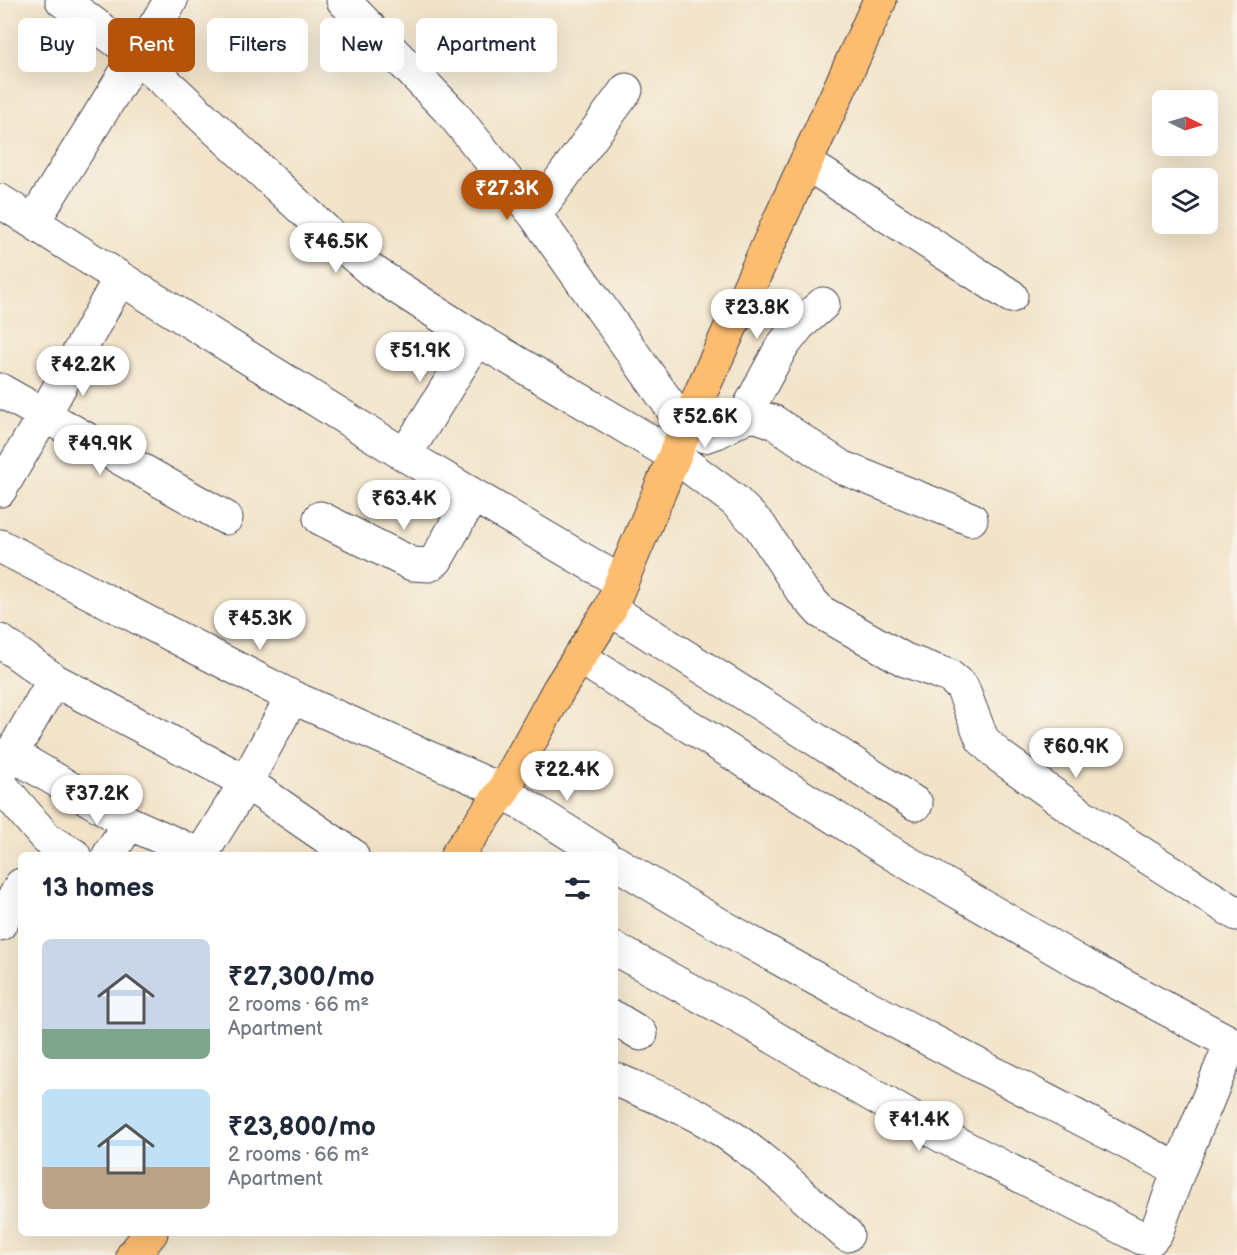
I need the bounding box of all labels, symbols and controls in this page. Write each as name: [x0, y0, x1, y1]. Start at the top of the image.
chip: Buy: [18, 18, 96, 72]
chip: Rent: [108, 18, 195, 72]
chip: Filters: [207, 18, 308, 72]
chip: New: [320, 18, 404, 72]
chip: Apartment: [416, 18, 557, 72]
north arrow: [1152, 90, 1218, 156]
map controls: [1152, 90, 1218, 234]
button: layers: [1152, 168, 1218, 234]
pin: ₹27.3K: [458, 170, 556, 221]
text: ₹27.3K: [475, 177, 539, 201]
pin: ₹46.5K: [287, 223, 385, 274]
text: ₹46.5K: [304, 230, 368, 254]
pin: ₹23.8K: [708, 289, 806, 340]
text: ₹23.8K: [725, 296, 789, 320]
pin: ₹51.9K: [371, 332, 469, 383]
text: ₹51.9K: [389, 339, 451, 363]
pin: ₹42.2K: [34, 346, 132, 397]
text: ₹42.2K: [50, 353, 116, 377]
pin: ₹52.6K: [656, 398, 754, 449]
text: ₹52.6K: [672, 405, 738, 429]
pin: ₹49.9K: [51, 425, 149, 476]
text: ₹49.9K: [68, 432, 132, 456]
pin: ₹63.4K: [355, 480, 453, 531]
text: ₹63.4K: [371, 487, 437, 511]
pin: ₹45.3K: [211, 600, 309, 651]
text: ₹45.3K: [228, 607, 292, 631]
pin: ₹60.9K: [1027, 728, 1125, 779]
text: ₹60.9K: [1043, 735, 1109, 759]
pin: ₹22.4K: [518, 751, 616, 802]
text: ₹22.4K: [534, 758, 600, 782]
pin: ₹37.2K: [48, 775, 146, 826]
text: ₹37.2K: [65, 782, 129, 806]
icon: filters: [561, 872, 594, 905]
text: 13 homes: [42, 873, 154, 904]
text: ₹27,300/mo: [228, 962, 375, 993]
icon: home: [90, 963, 162, 1035]
text: 2 rooms · 66 m²: [228, 993, 369, 1017]
text: Apartment: [228, 1017, 323, 1041]
pin: ₹41.4K: [870, 1101, 968, 1152]
text: ₹41.4K: [888, 1108, 950, 1132]
text: ₹23,800/mo: [228, 1112, 376, 1143]
icon: home: [90, 1113, 162, 1185]
text: 2 rooms · 66 m²: [228, 1143, 369, 1167]
text: Apartment: [228, 1167, 323, 1191]

